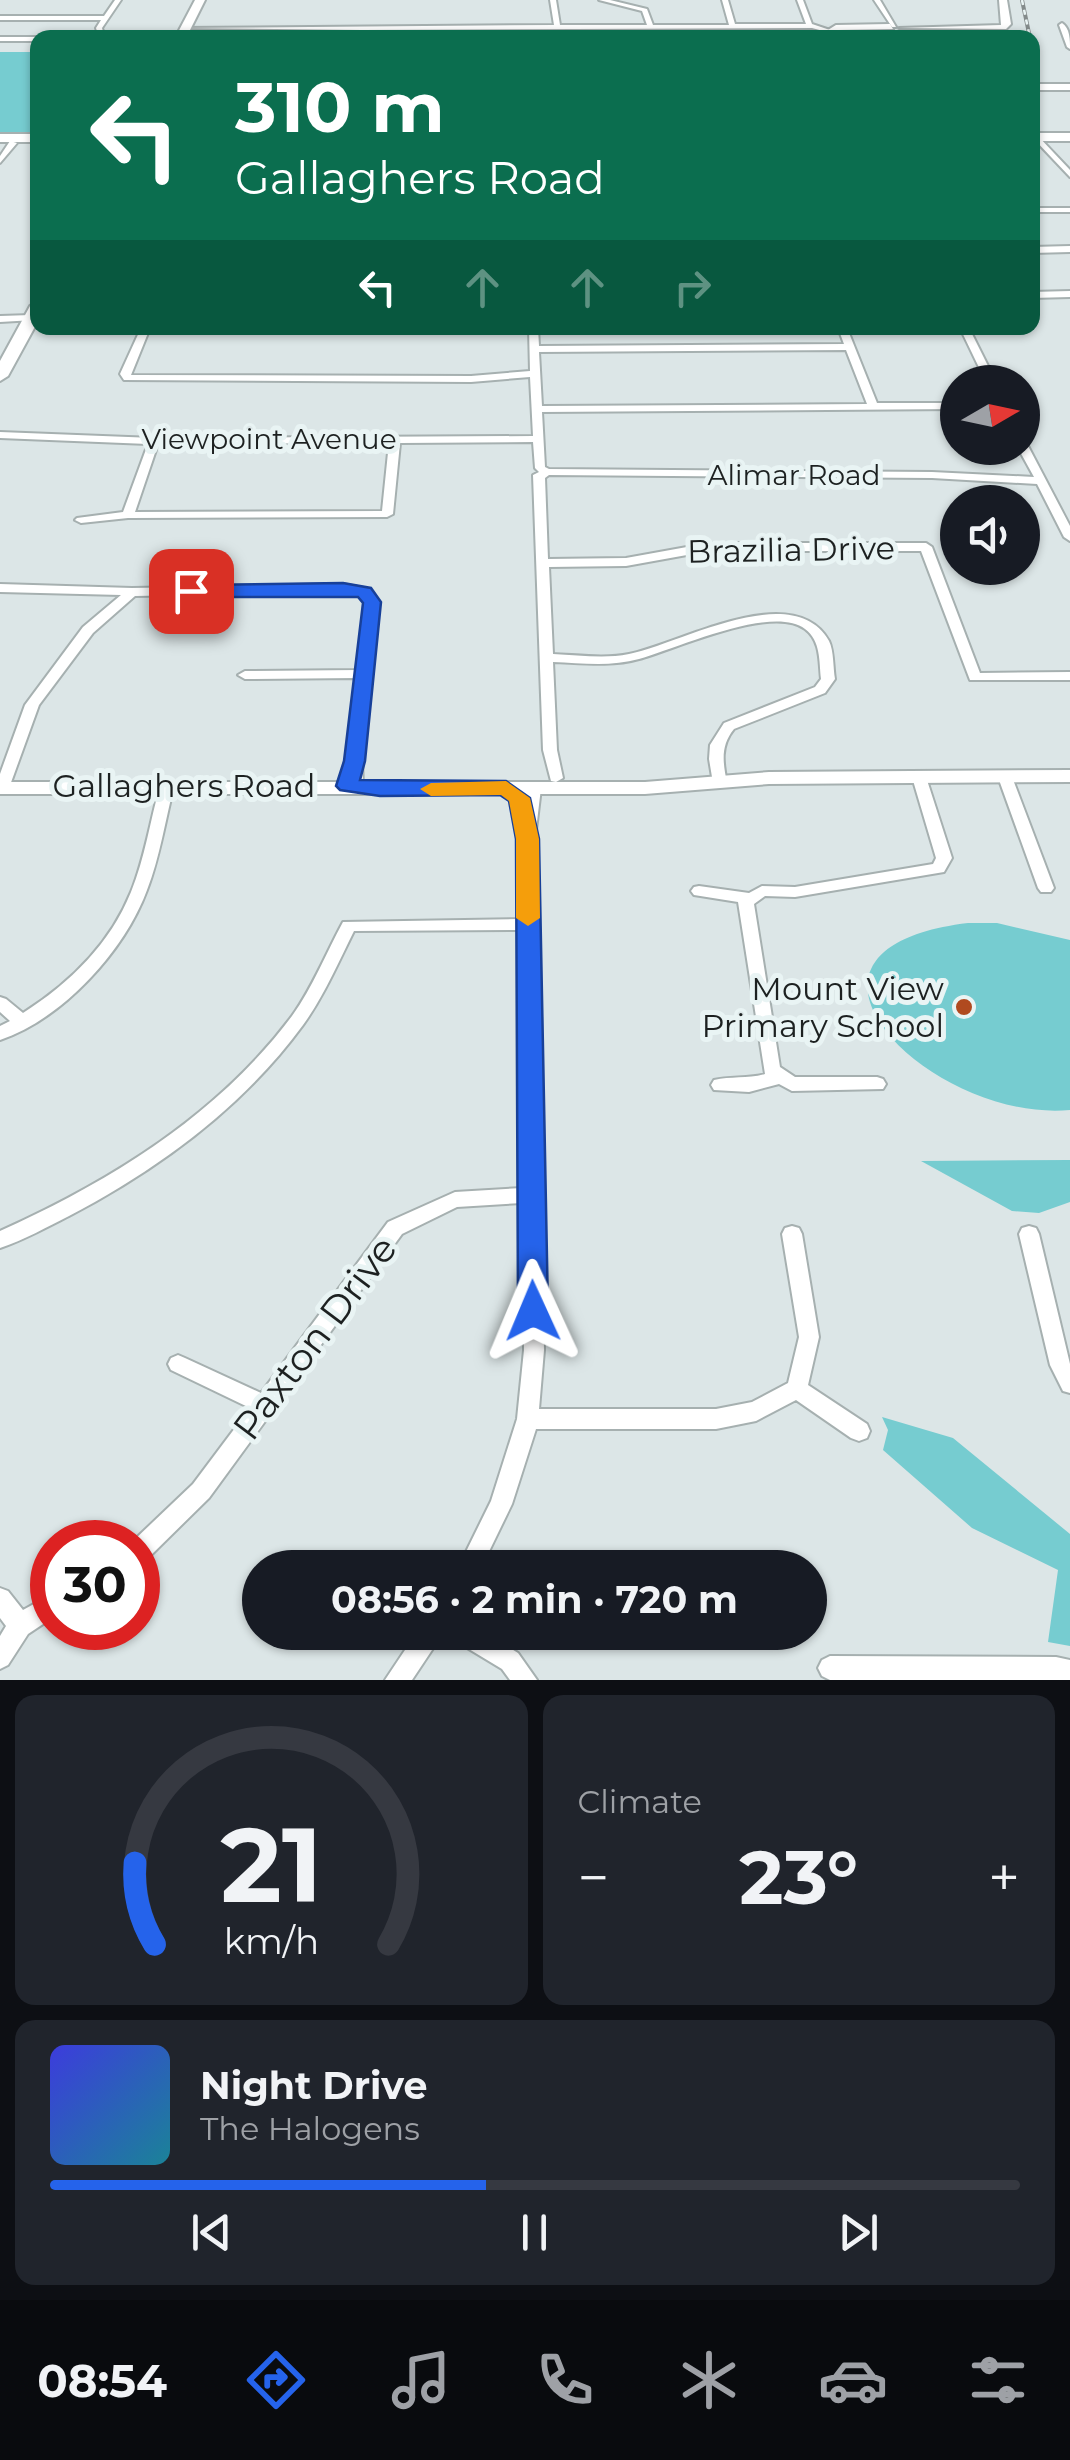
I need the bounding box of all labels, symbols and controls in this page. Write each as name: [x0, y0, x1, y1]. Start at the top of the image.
text: 310 m: [235, 64, 445, 150]
icon: left: [70, 70, 200, 200]
text: Gallaghers Road: [235, 150, 605, 205]
icon: left: [350, 260, 405, 315]
icon: ahead: [455, 260, 510, 315]
icon: ahead: [560, 260, 615, 315]
icon: right: [665, 260, 720, 315]
north arrow: [940, 365, 1040, 465]
map controls: [940, 365, 1040, 585]
street label: Viewpoint Avenue: [141, 422, 397, 456]
street label: Alimar Road: [707, 458, 881, 492]
button: sound: [940, 485, 1040, 585]
street label: Brazilia Drive: [687, 528, 895, 571]
pin: [149, 549, 234, 634]
icon: arrive: [164, 564, 219, 619]
street label: Gallaghers Road: [52, 766, 316, 805]
place label: Mount View Primary School: [702, 969, 944, 1045]
marker: Mount View Primary School: [953, 996, 975, 1018]
street label: Paxton Drive: [223, 1226, 407, 1449]
position arrow: [481, 1259, 585, 1363]
speed limit sign: 30: [30, 1520, 160, 1650]
text: 08:56 · 2 min · 720 m: [331, 1576, 738, 1623]
text: Climate: [578, 1782, 702, 1821]
text: 21: [220, 1801, 322, 1928]
text: 23°: [739, 1831, 858, 1923]
text: −: [578, 1844, 609, 1911]
text: +: [988, 1844, 1020, 1911]
text: km/h: [224, 1919, 319, 1963]
text: Night Drive: [200, 2062, 427, 2109]
text: The Halogens: [200, 2109, 420, 2148]
icon: previous: [184, 2205, 239, 2260]
icon: pause: [507, 2205, 562, 2260]
icon: next: [831, 2205, 886, 2260]
icon: directions: [241, 2345, 311, 2415]
icon: music: [386, 2345, 456, 2415]
icon: phone: [530, 2345, 600, 2415]
icon: climate: [674, 2345, 744, 2415]
icon: car: [818, 2345, 888, 2415]
icon: filters: [963, 2345, 1033, 2415]
text: 08:54: [37, 2353, 167, 2408]

